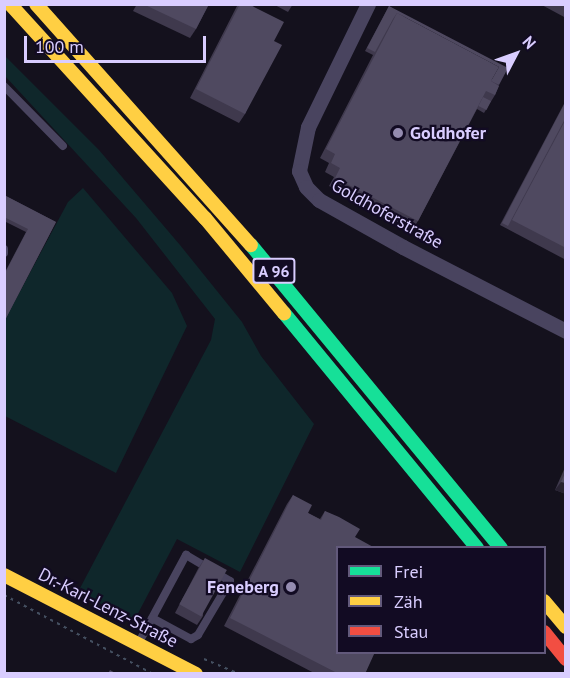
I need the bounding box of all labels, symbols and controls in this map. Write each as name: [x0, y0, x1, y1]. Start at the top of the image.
scale bar: [27, 24, 208, 62]
north arrow: [486, 24, 546, 84]
text: N: [519, 32, 541, 53]
text: 100 m: [35, 35, 84, 58]
place label: Goldhofer: [410, 122, 486, 144]
marker: Goldhofer: [391, 126, 405, 140]
street label: Goldhoferstraße: [327, 174, 447, 254]
road number: A 96: [252, 258, 296, 284]
legend: [336, 546, 546, 654]
text: Frei: [394, 560, 423, 583]
street label: Dr.-Karl-Lenz-Straße: [35, 563, 181, 653]
place label: Feneberg: [207, 576, 279, 598]
marker: Feneberg: [284, 580, 298, 594]
text: Zäh: [394, 590, 423, 613]
text: Stau: [394, 620, 428, 643]

